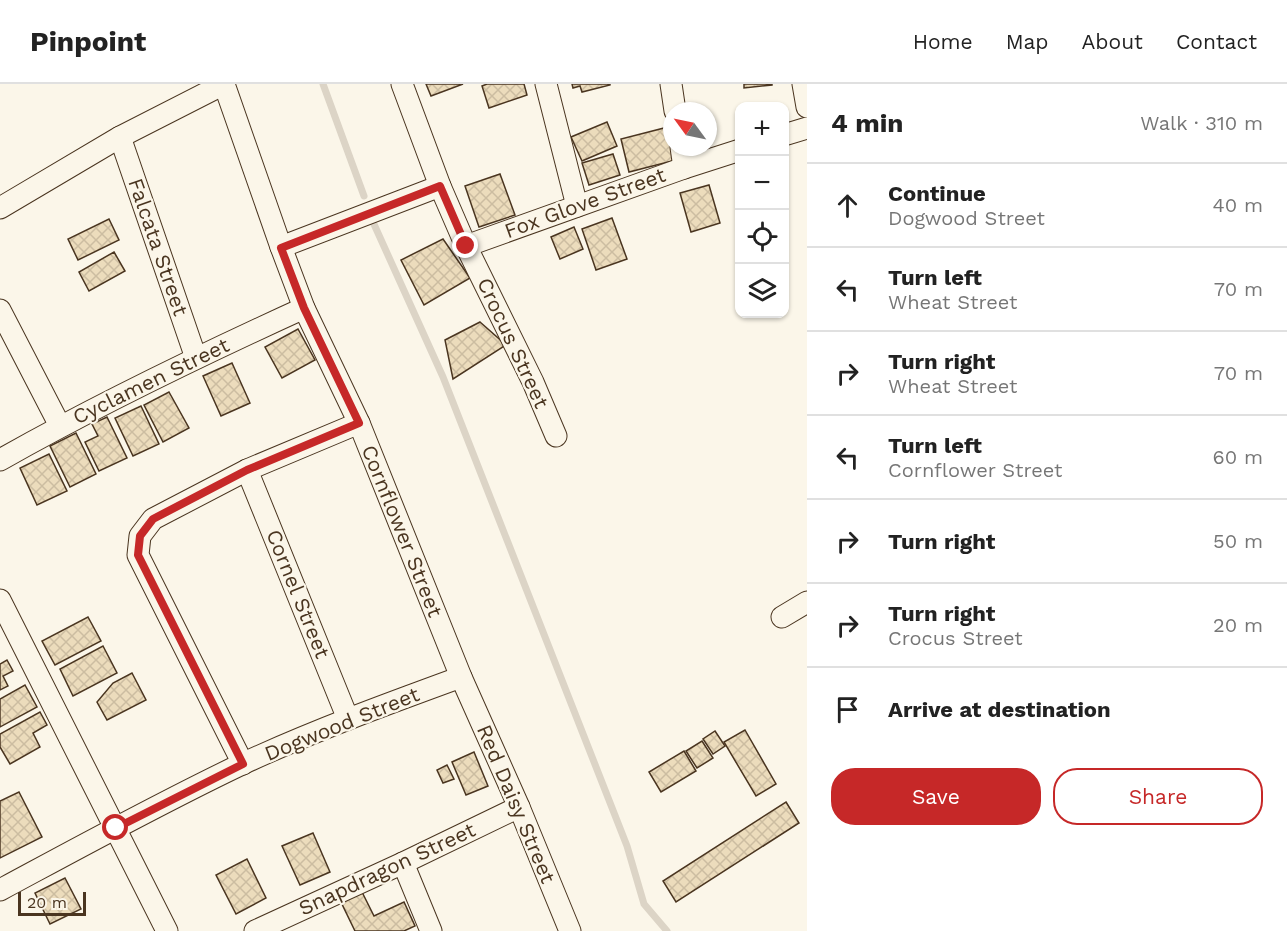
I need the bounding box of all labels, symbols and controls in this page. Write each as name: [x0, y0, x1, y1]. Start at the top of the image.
text: Pinpoint: [30, 25, 146, 58]
text: Home: [913, 29, 973, 54]
text: Map: [1006, 29, 1049, 54]
text: About: [1082, 29, 1143, 54]
text: Contact: [1176, 29, 1257, 54]
north arrow: [663, 102, 717, 156]
map controls: [735, 102, 789, 318]
button: +: [735, 102, 789, 156]
text: 4 min: [831, 108, 903, 138]
text: Walk · 310 m: [1140, 111, 1263, 135]
button: −: [735, 156, 789, 210]
street label: Fox Glove Street: [501, 162, 669, 243]
street label: Falcata Street: [123, 175, 194, 319]
text: Continue: [888, 181, 986, 206]
icon: ahead: [831, 189, 864, 222]
text: 40 m: [1212, 193, 1263, 217]
text: Dogwood Street: [888, 206, 1045, 230]
button: locate: [735, 210, 789, 264]
route end: [452, 232, 478, 258]
button: layers: [735, 264, 789, 318]
text: Turn left: [888, 265, 982, 290]
street label: Crocus Street: [472, 273, 555, 412]
icon: left: [831, 273, 864, 306]
text: 70 m: [1214, 277, 1263, 301]
text: Wheat Street: [888, 290, 1017, 314]
street label: Cyclamen Street: [69, 332, 233, 429]
text: Turn right: [888, 349, 995, 374]
icon: right: [831, 357, 864, 390]
text: 70 m: [1214, 361, 1263, 385]
text: Wheat Street: [888, 374, 1017, 398]
text: Turn left: [888, 433, 982, 458]
street label: Cornflower Street: [357, 441, 448, 621]
icon: left: [831, 441, 864, 474]
text: 60 m: [1213, 445, 1263, 469]
text: Cornflower Street: [888, 458, 1062, 482]
icon: right: [831, 525, 864, 558]
street label: Cornel Street: [261, 526, 336, 662]
text: Turn right: [888, 529, 995, 554]
text: 50 m: [1213, 529, 1263, 553]
text: Turn right: [888, 601, 995, 626]
icon: right: [831, 609, 864, 642]
text: 20 m: [1213, 613, 1263, 637]
text: Crocus Street: [888, 626, 1023, 650]
street label: Dogwood Street: [261, 681, 423, 766]
icon: arrive: [831, 693, 864, 726]
text: Arrive at destination: [888, 697, 1111, 722]
street label: Red Daisy Street: [472, 721, 561, 887]
button: Save: [831, 768, 1041, 825]
button: Share: [1053, 768, 1263, 825]
route start: [102, 814, 128, 840]
street label: Snapdragon Street: [295, 817, 479, 920]
scale bar: [18, 889, 86, 916]
text: 20 m: [27, 893, 67, 912]

